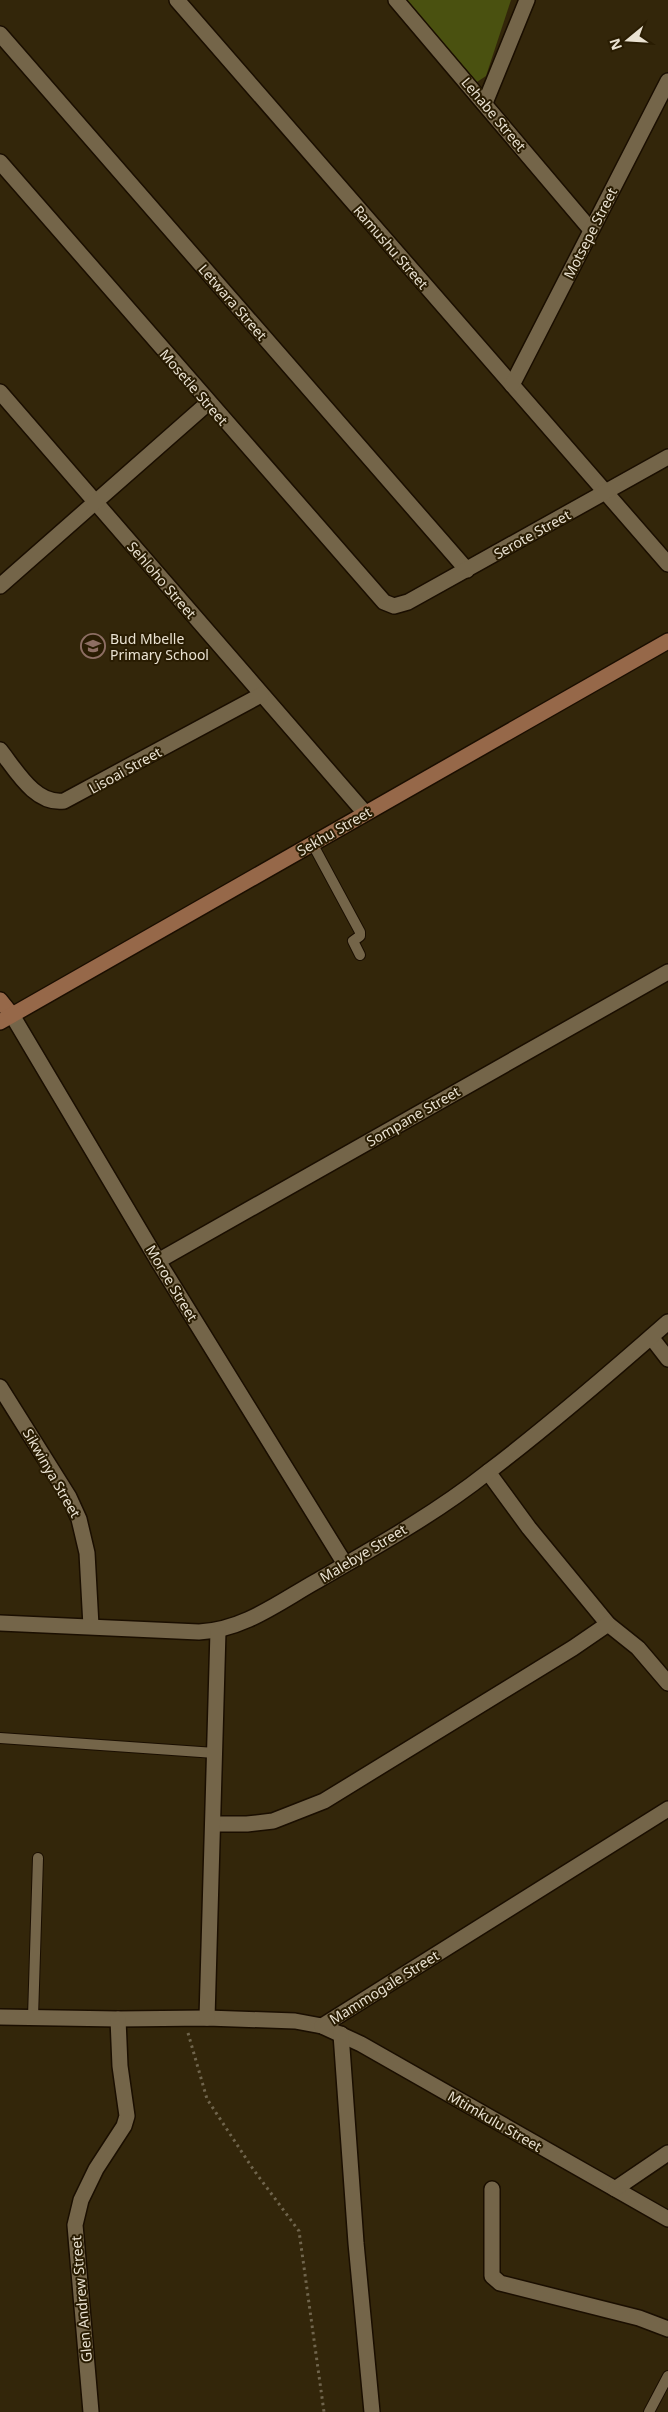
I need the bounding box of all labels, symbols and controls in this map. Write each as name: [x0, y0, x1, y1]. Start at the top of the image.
north arrow: [603, 15, 653, 65]
text: N: [604, 36, 626, 53]
street label: Lehabe Street: [457, 73, 531, 155]
street label: Motsepe Street: [559, 184, 621, 282]
street label: Ramushu Street: [349, 201, 433, 293]
street label: Letwara Street: [195, 260, 271, 344]
street label: Mosetle Street: [156, 345, 232, 429]
street label: Serote Street: [490, 505, 574, 563]
street label: Sehloho Street: [123, 537, 201, 623]
place label: Bud Mbelle Primary School: [110, 629, 209, 664]
school or university icon: Bud Mbelle Primary School: [80, 633, 106, 659]
street label: Lisoai Street: [85, 742, 165, 798]
street label: Sekhu Street: [293, 802, 375, 860]
street label: Sompane Street: [363, 1082, 463, 1150]
street label: Moroe Street: [142, 1241, 202, 1325]
street label: Sikwinya Street: [19, 1425, 85, 1521]
street label: Malebye Street: [316, 1520, 410, 1586]
street label: Mammogale Street: [326, 1946, 442, 2028]
street label: Mtimkulu Street: [445, 2086, 545, 2156]
street label: Glen Andrew Street: [66, 2235, 96, 2363]

